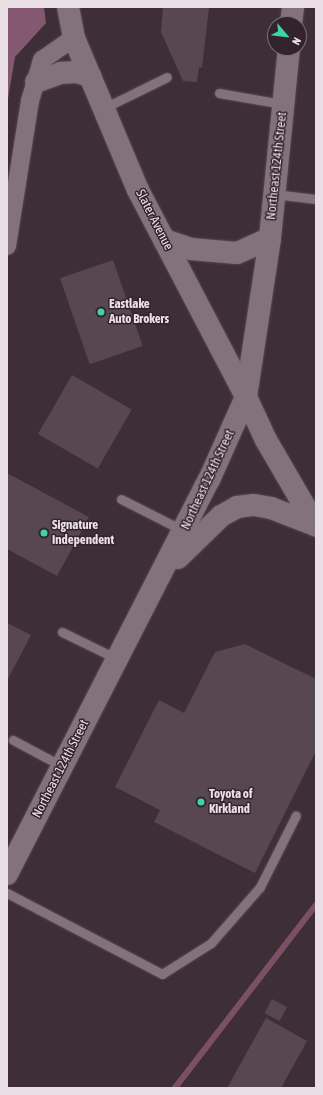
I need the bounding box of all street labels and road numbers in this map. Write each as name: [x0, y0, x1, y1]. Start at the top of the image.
street label: Northeast 124th Street: [264, 111, 290, 221]
street label: Slater Avenue: [132, 187, 176, 253]
street label: Northeast 124th Street: [178, 428, 238, 532]
street label: Northeast 124th Street: [29, 717, 93, 821]

